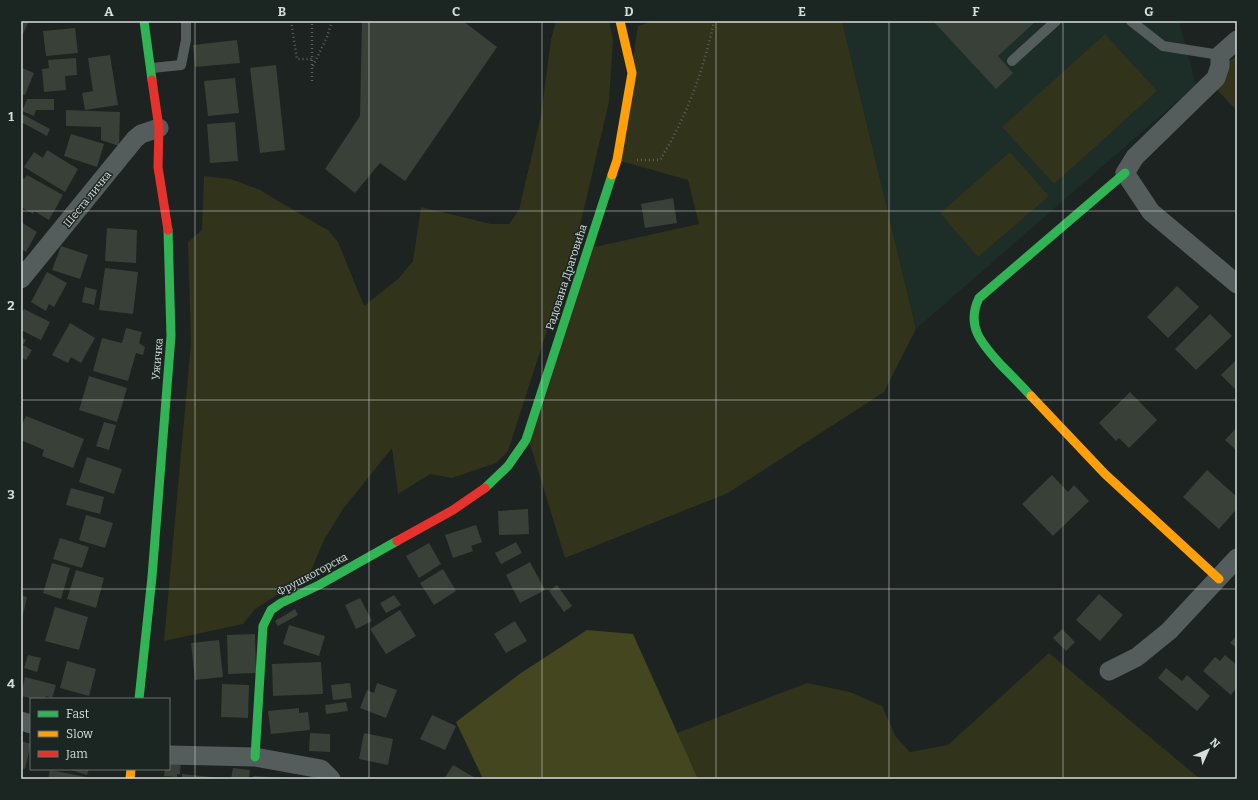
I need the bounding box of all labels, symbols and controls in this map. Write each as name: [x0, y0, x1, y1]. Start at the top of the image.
text: A: [104, 4, 114, 19]
text: B: [278, 4, 286, 19]
text: C: [452, 4, 460, 19]
text: D: [624, 4, 634, 19]
text: E: [798, 4, 806, 19]
text: F: [972, 4, 980, 19]
text: G: [1144, 4, 1154, 19]
text: 1: [8, 109, 14, 124]
street label: Шеста личка: [61, 169, 114, 230]
street label: Радована Драговића: [543, 223, 590, 332]
text: 2: [7, 298, 15, 313]
street label: Ужичка: [149, 338, 166, 380]
text: 3: [7, 487, 15, 502]
street label: Фрушкогорска: [275, 550, 350, 599]
text: 4: [7, 676, 15, 691]
legend: [30, 698, 170, 770]
text: Fast: [66, 707, 90, 721]
text: Slow: [66, 727, 93, 741]
north arrow: [1188, 730, 1228, 770]
text: N: [1207, 736, 1223, 751]
text: Jam: [65, 747, 88, 761]

